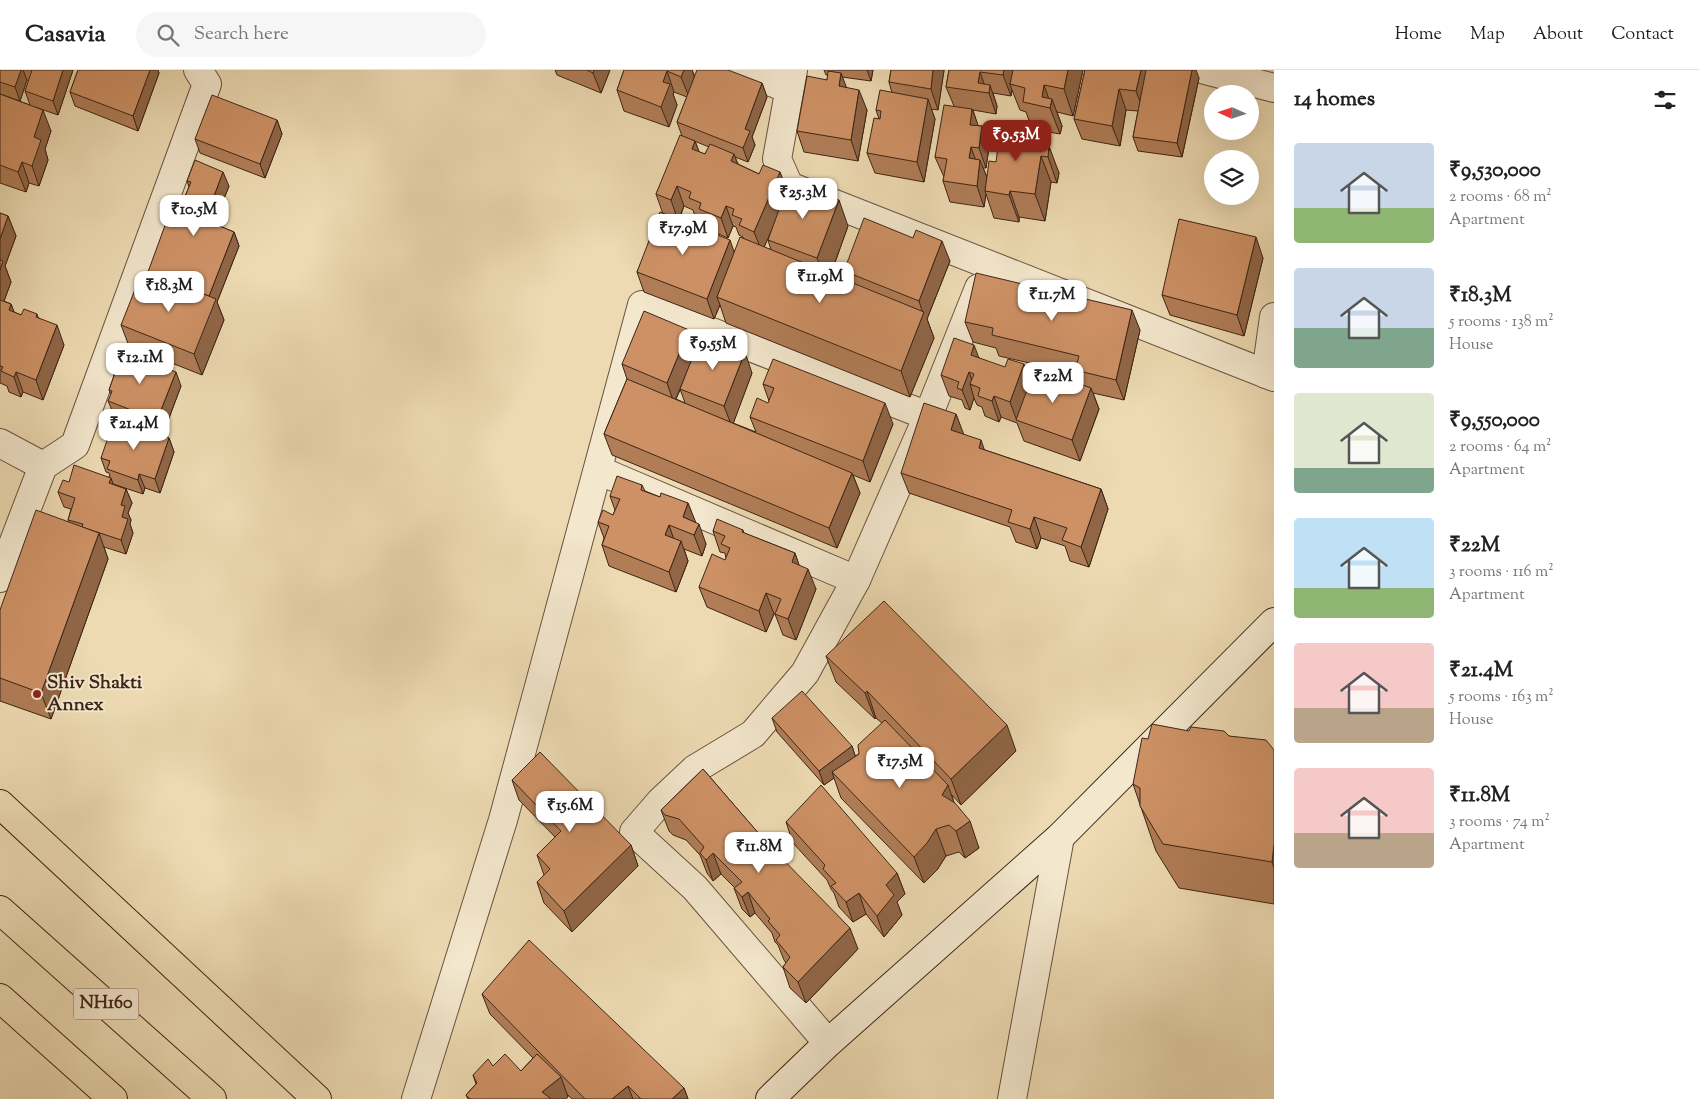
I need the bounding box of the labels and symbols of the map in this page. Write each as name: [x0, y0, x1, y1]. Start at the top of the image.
north arrow: [1204, 85, 1259, 140]
pin: ₹9.53M: [975, 119, 1057, 162]
pin: ₹25.3M: [762, 178, 844, 220]
pin: ₹10.5M: [153, 194, 235, 237]
pin: ₹17.9M: [642, 214, 724, 256]
pin: ₹11.9M: [779, 262, 861, 304]
pin: ₹18.3M: [128, 270, 210, 313]
pin: ₹11.7M: [1011, 280, 1093, 322]
pin: ₹9.55M: [672, 328, 754, 371]
pin: ₹12.1M: [99, 342, 181, 385]
pin: ₹22M: [1023, 362, 1083, 404]
pin: ₹21.4M: [93, 408, 175, 451]
place label: Shiv Shakti Annex: [47, 670, 143, 719]
marker: Shiv Shakti Annex: [31, 688, 43, 700]
pin: ₹17.5M: [859, 746, 941, 789]
pin: ₹15.6M: [529, 790, 611, 833]
pin: ₹11.8M: [718, 832, 800, 874]
road number: NH160: [74, 989, 138, 1020]

